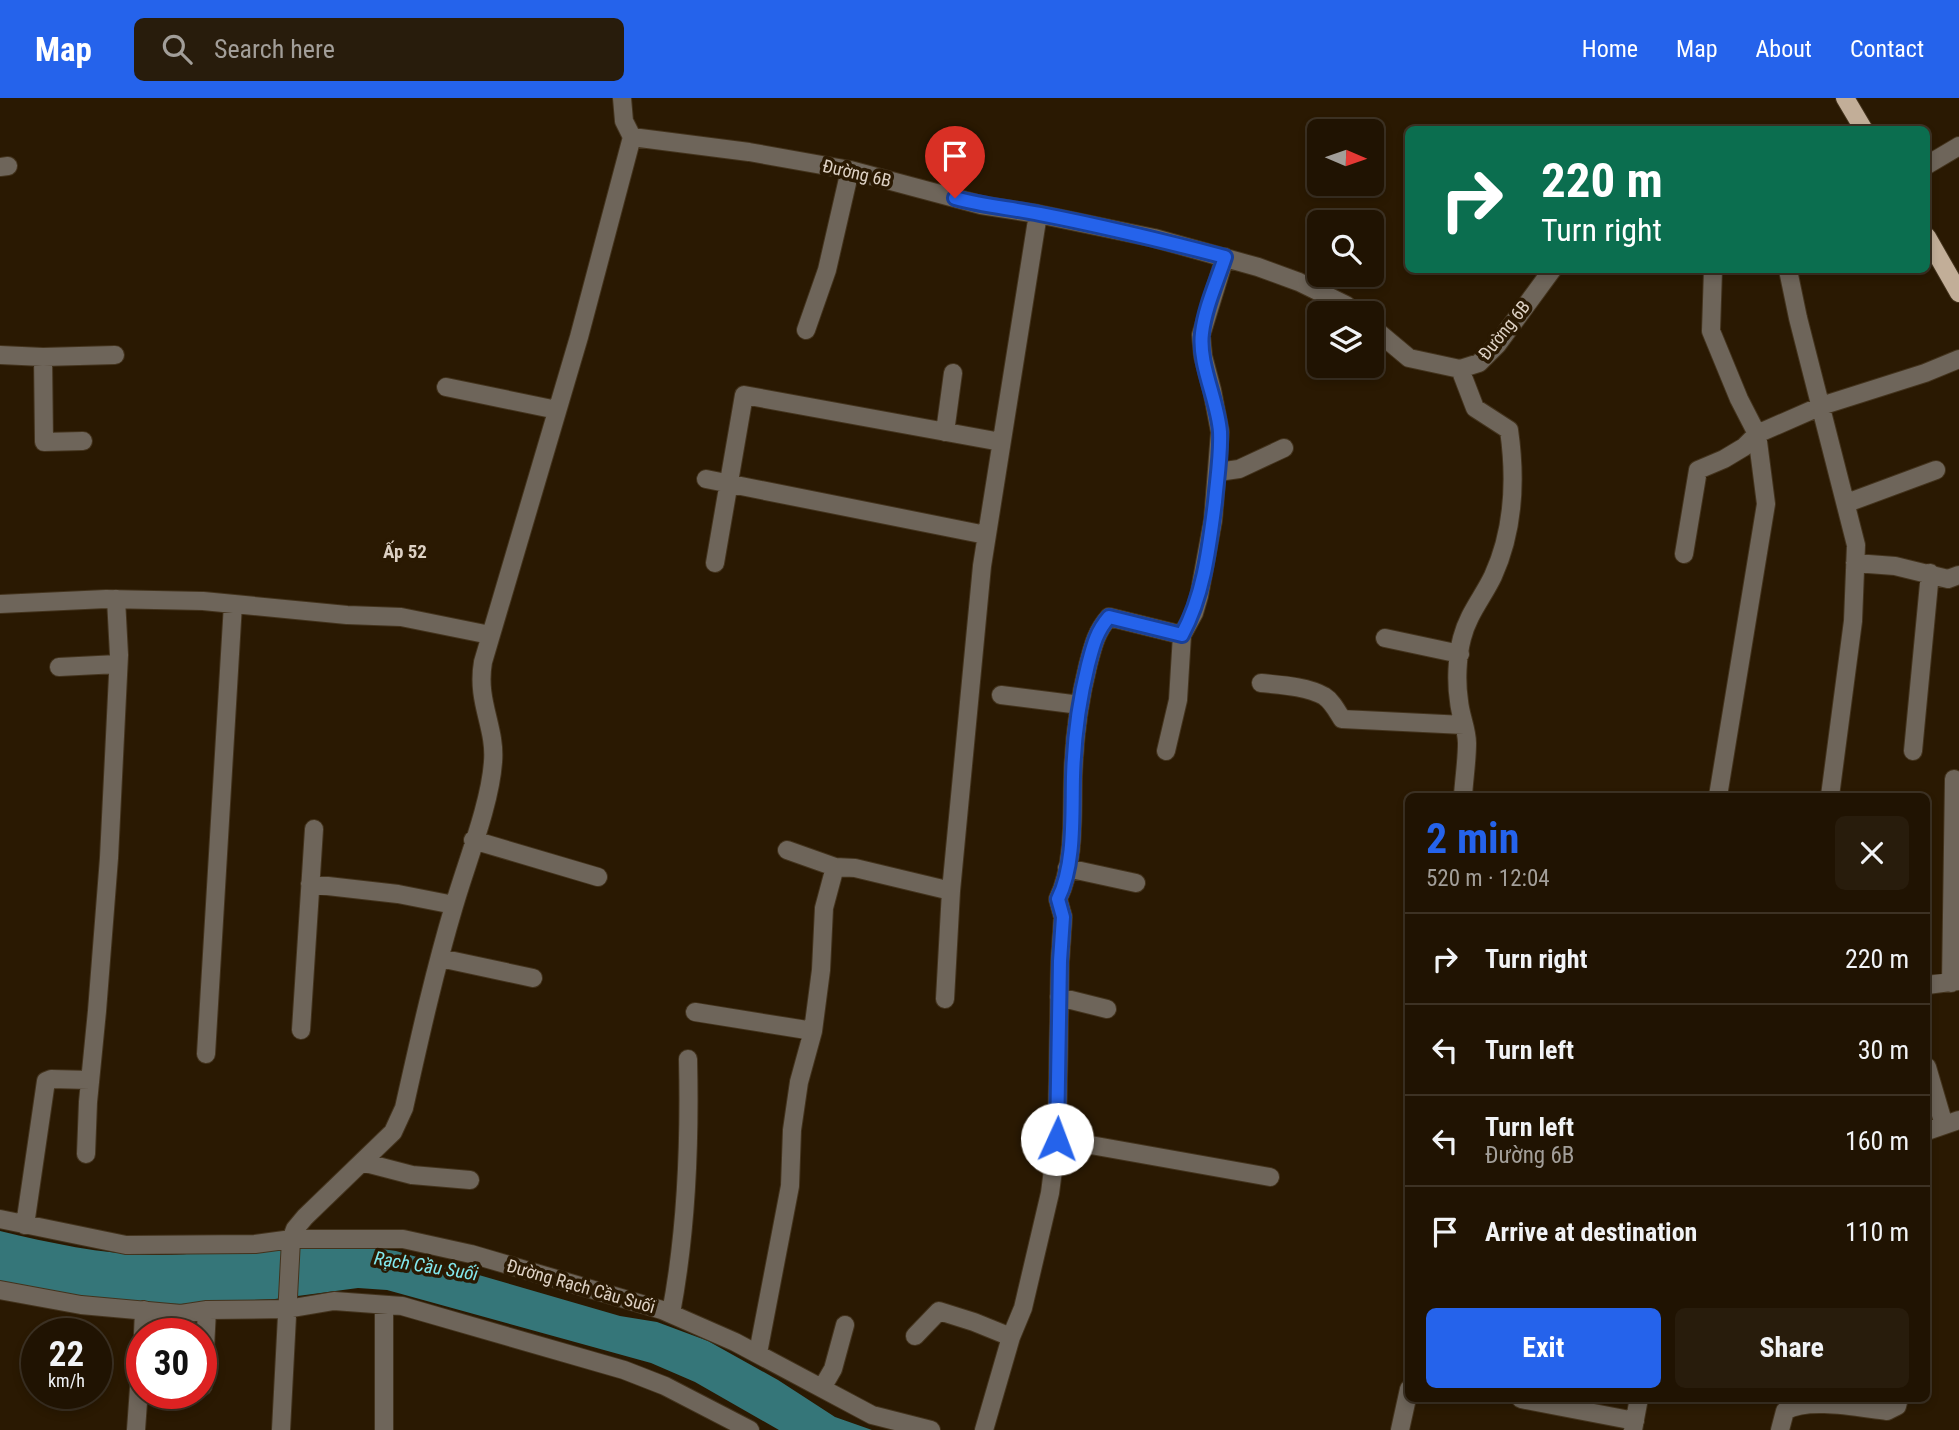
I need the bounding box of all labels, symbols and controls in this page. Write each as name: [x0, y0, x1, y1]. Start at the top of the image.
search box: [134, 18, 624, 81]
text: Map: [35, 30, 92, 69]
icon: search: [158, 30, 196, 68]
text: Search here: [214, 34, 335, 64]
text: Home: [1582, 35, 1638, 63]
text: Map: [1676, 35, 1718, 63]
text: About: [1756, 35, 1812, 63]
text: Contact: [1850, 35, 1924, 63]
north arrow: [1307, 119, 1384, 196]
map controls: [1307, 119, 1384, 378]
pin: [925, 126, 985, 198]
icon: arrive: [936, 137, 974, 175]
text: 220 m: [1541, 152, 1663, 209]
icon: right: [1426, 154, 1517, 245]
street label: Đường 6B: [821, 155, 893, 191]
button: search: [1307, 210, 1384, 287]
text: Turn right: [1541, 211, 1662, 249]
street label: Đường 6B: [1474, 296, 1534, 364]
button: layers: [1307, 301, 1384, 378]
district label: Ấp 52: [383, 540, 427, 563]
text: 2 min: [1426, 814, 1519, 863]
button: close: [1835, 816, 1909, 890]
text: 520 m · 12:04: [1426, 865, 1550, 892]
icon: right: [1426, 940, 1464, 978]
text: Turn right: [1485, 944, 1587, 974]
text: 220 m: [1845, 944, 1909, 974]
icon: left: [1426, 1031, 1464, 1069]
text: Turn left: [1485, 1035, 1574, 1065]
text: 30 m: [1858, 1035, 1909, 1065]
position arrow: [1020, 1102, 1094, 1176]
text: Turn left: [1485, 1112, 1574, 1142]
icon: left: [1426, 1122, 1464, 1160]
text: 160 m: [1845, 1126, 1909, 1156]
text: Đường 6B: [1485, 1142, 1574, 1169]
icon: arrive: [1426, 1213, 1464, 1251]
text: Arrive at destination: [1485, 1217, 1697, 1247]
text: 110 m: [1845, 1217, 1909, 1247]
water label: Rạch Cầu Suối: [372, 1246, 480, 1286]
street label: Đường Rạch Cầu Suối: [504, 1255, 658, 1317]
button: Exit: [1426, 1308, 1661, 1388]
button: Share: [1675, 1308, 1909, 1388]
speed limit sign: 30: [126, 1318, 217, 1409]
text: 22: [49, 1334, 84, 1375]
text: km/h: [48, 1370, 85, 1391]

